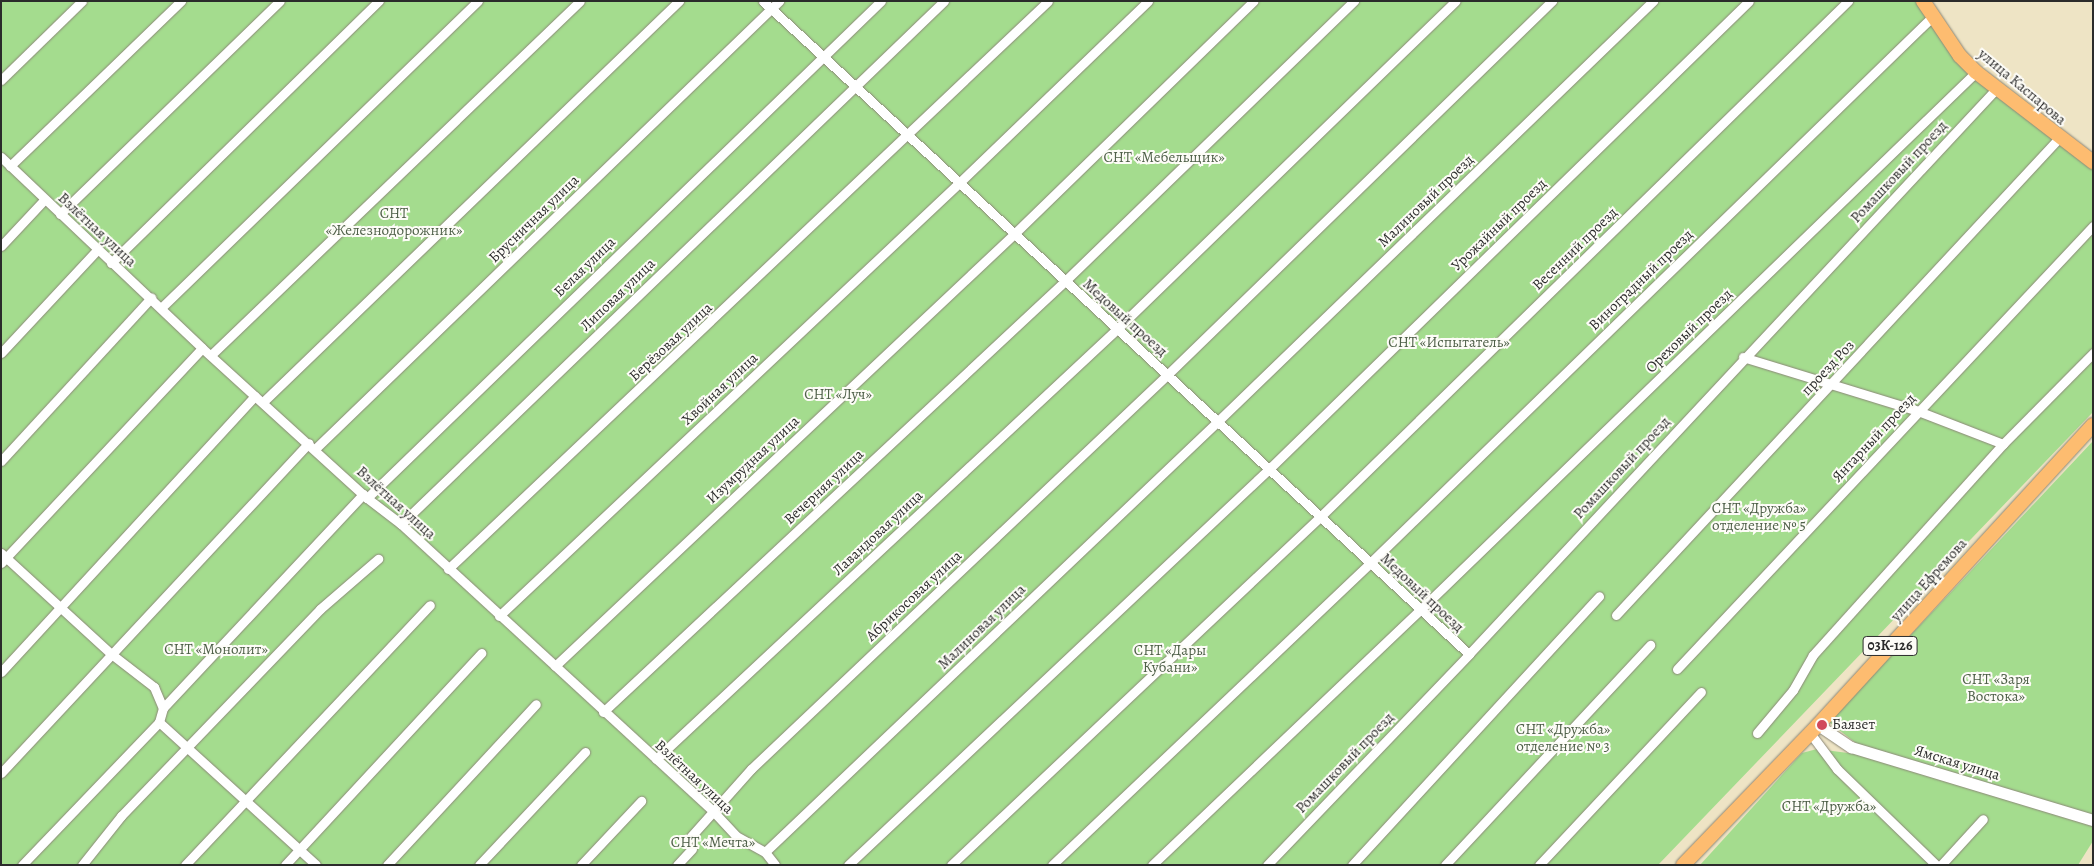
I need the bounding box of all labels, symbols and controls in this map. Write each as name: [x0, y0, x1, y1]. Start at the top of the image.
street label: улица Каспарова: [1974, 45, 2070, 129]
street label: Ромашковый проезд: [1847, 117, 1951, 227]
park label: СНТ «Мебельщик»: [1103, 149, 1225, 167]
street label: Малиновый проезд: [1375, 151, 1477, 251]
street label: Брусничная улица: [485, 171, 583, 267]
street label: Урожайный проезд: [1448, 175, 1550, 275]
street label: Взлётная улица: [54, 189, 140, 271]
park label: СНТ «Железнодорожник»: [326, 204, 462, 239]
street label: Весенний проезд: [1529, 204, 1621, 294]
street label: Виноградный проезд: [1585, 226, 1697, 334]
street label: Белая улица: [550, 233, 620, 301]
street label: Липовая улица: [577, 255, 659, 335]
street label: Медовый проезд: [1079, 275, 1171, 361]
street label: Ореховый проезд: [1642, 285, 1736, 377]
street label: Берёзовая улица: [626, 299, 716, 385]
park label: СНТ «Испытатель»: [1388, 334, 1510, 352]
street label: проезд Роз: [1798, 337, 1858, 399]
street label: Хвойная улица: [678, 349, 762, 429]
park label: СНТ «Луч»: [804, 386, 872, 404]
street label: Янтарный проезд: [1828, 390, 1920, 486]
street label: Изумрудная улица: [703, 412, 803, 508]
street label: Ромашковый проезд: [1570, 413, 1674, 523]
street label: Вечерняя улица: [781, 446, 867, 528]
street label: Взлётная улица: [353, 463, 439, 543]
street label: Лавандовая улица: [829, 487, 927, 579]
park label: СНТ «Дружба» отделение № 5: [1712, 499, 1806, 534]
street label: улица Ефремова: [1887, 535, 1971, 625]
street label: Абрикосовая улица: [862, 547, 966, 645]
street label: Медовый проезд: [1376, 550, 1468, 636]
street label: Малиновая улица: [935, 581, 1029, 673]
road number: 03К-126: [1862, 634, 1918, 658]
park label: СНТ «Монолит»: [164, 641, 268, 659]
park label: СНТ «Дары Кубани»: [1134, 641, 1206, 676]
park label: СНТ «Заря Востока»: [1962, 670, 2030, 705]
street label: Ромашковый проезд: [1292, 709, 1398, 817]
place label: Баязет: [1832, 716, 1875, 734]
marker: Баязет: [1816, 719, 1828, 731]
park label: СНТ «Дружба» отделение № 3: [1516, 720, 1610, 755]
street label: Взлётная улица: [651, 736, 737, 818]
street label: Ямская улица: [1912, 741, 2002, 785]
park label: СНТ «Дружба»: [1782, 798, 1876, 816]
park label: СНТ «Мечта»: [671, 834, 755, 852]

